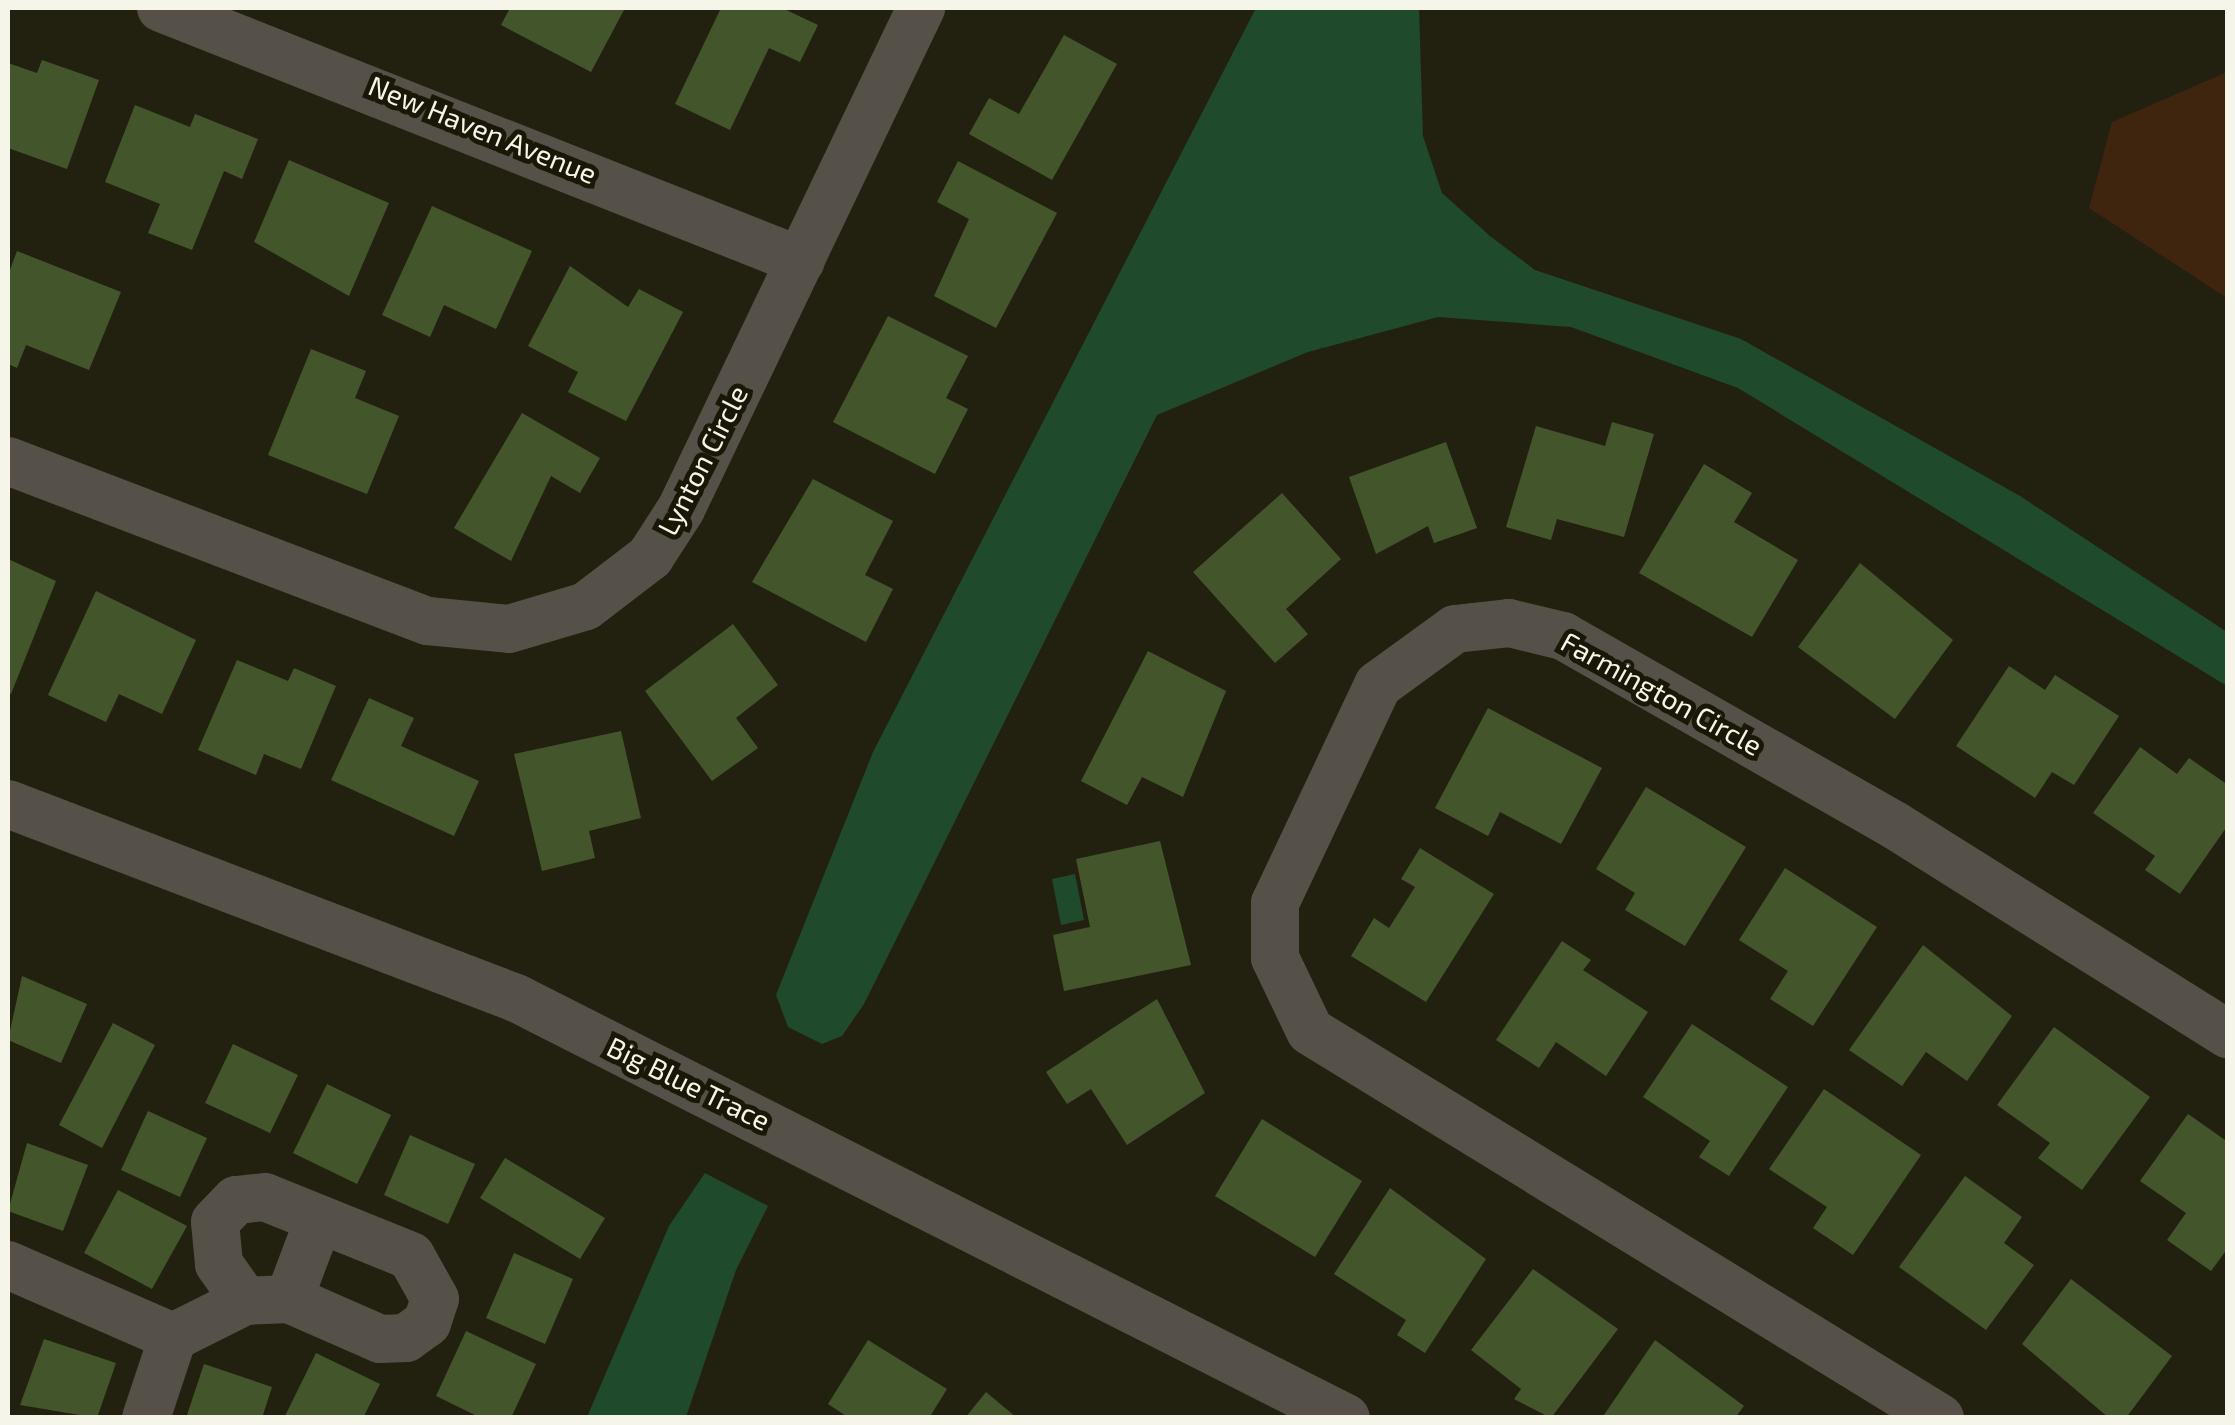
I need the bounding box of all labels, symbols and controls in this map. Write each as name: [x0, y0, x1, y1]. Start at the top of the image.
street label: New Haven Avenue: [363, 68, 603, 190]
street label: Lynton Circle: [650, 380, 754, 540]
street label: Farmington Circle: [1556, 624, 1768, 762]
street label: Big Blue Trace: [602, 1029, 776, 1137]

